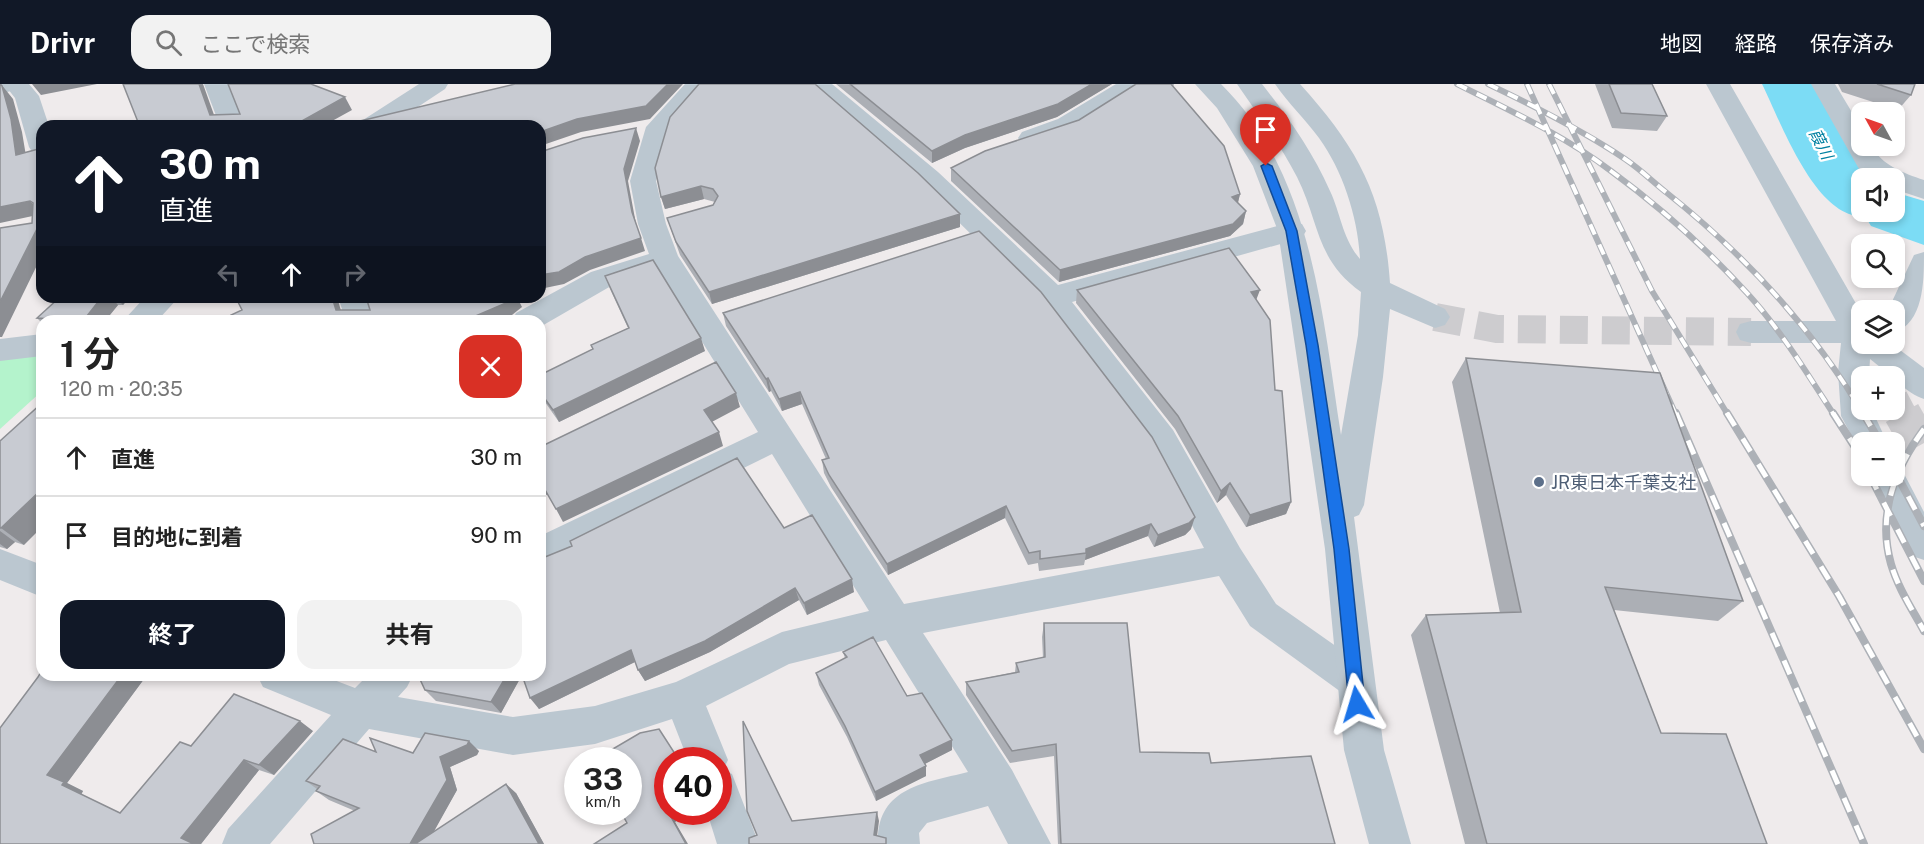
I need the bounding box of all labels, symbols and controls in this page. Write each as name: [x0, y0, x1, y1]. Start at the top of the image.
search box: [131, 15, 551, 69]
text: Drivr: [30, 26, 95, 59]
icon: search: [152, 26, 185, 59]
text: ここで検索: [200, 31, 310, 57]
text: 地図: [1660, 31, 1702, 56]
text: 経路: [1735, 31, 1777, 56]
text: 保存済み: [1810, 31, 1894, 56]
north arrow: [1851, 102, 1905, 156]
map controls: [1851, 102, 1905, 486]
pin: [1240, 104, 1291, 166]
icon: arrive: [1249, 113, 1282, 146]
water label: 葭川: [1805, 125, 1838, 164]
text: 30 m: [159, 139, 261, 188]
icon: ahead: [60, 144, 138, 222]
button: sound: [1851, 168, 1905, 222]
text: 直進: [159, 194, 213, 226]
button: search: [1851, 234, 1905, 288]
icon: left: [212, 258, 245, 291]
icon: ahead: [275, 258, 308, 291]
icon: right: [338, 258, 371, 291]
button: layers: [1851, 300, 1905, 354]
text: 1 分: [60, 333, 120, 375]
button: close: [459, 335, 522, 398]
button: +: [1851, 366, 1905, 420]
text: 120 m · 20:35: [60, 377, 183, 401]
button: −: [1851, 432, 1905, 486]
icon: ahead: [60, 441, 93, 474]
text: 30 m: [470, 444, 522, 470]
text: 直進: [111, 446, 155, 472]
place label: JR東日本千葉支社: [1551, 472, 1696, 493]
marker: JR東日本千葉支社: [1532, 475, 1546, 489]
icon: arrive: [60, 519, 93, 552]
text: 90 m: [471, 522, 522, 548]
text: 目的地に到着: [111, 524, 243, 550]
button: 終了: [60, 600, 285, 669]
button: 共有: [297, 600, 522, 669]
position arrow: [1325, 672, 1389, 736]
speed limit sign: 40: [654, 747, 732, 825]
text: 33: [583, 761, 623, 797]
text: km/h: [585, 793, 621, 810]

